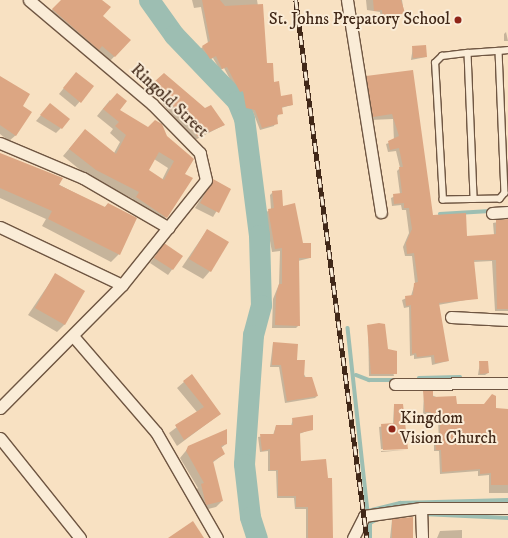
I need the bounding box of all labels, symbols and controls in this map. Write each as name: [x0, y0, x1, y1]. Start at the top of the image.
place label: St. Johns Prepatory School: [269, 10, 450, 30]
marker: St. Johns Prepatory School: [453, 15, 463, 25]
street label: Ringold Street: [126, 60, 212, 142]
place label: Kingdom Vision Church: [400, 409, 497, 449]
marker: Kingdom Vision Church: [387, 424, 397, 434]

